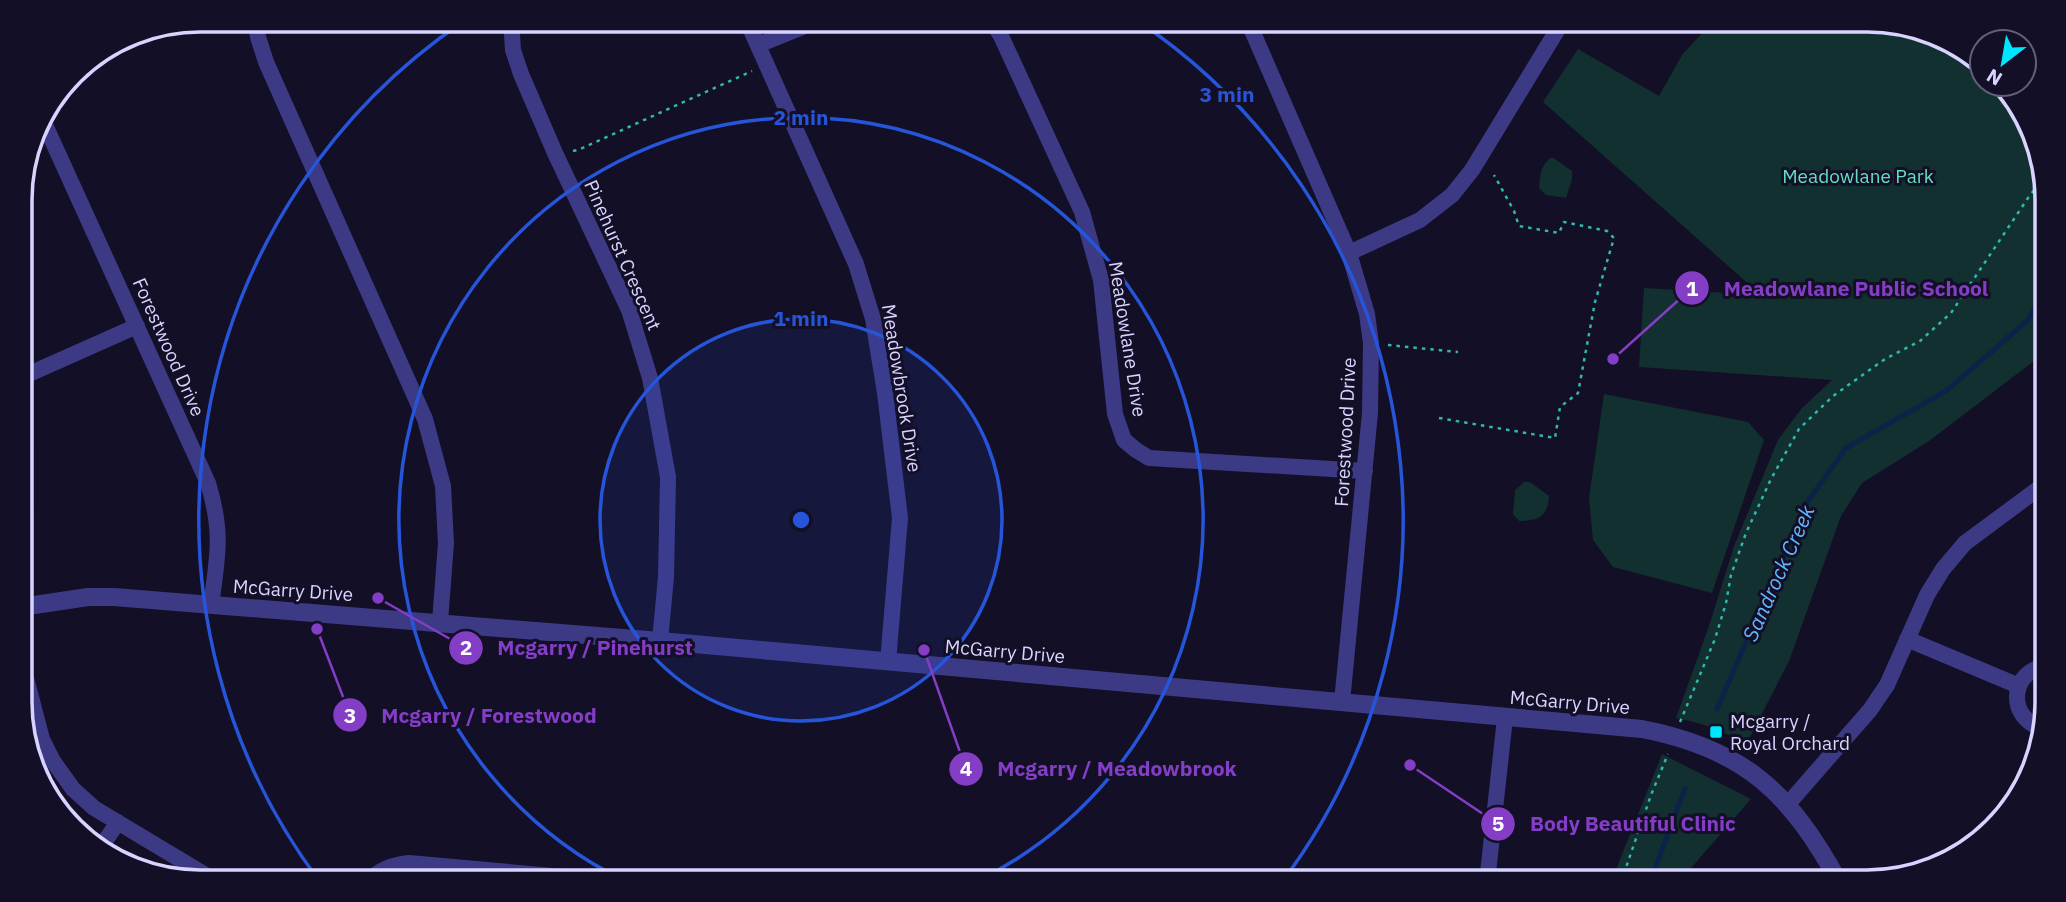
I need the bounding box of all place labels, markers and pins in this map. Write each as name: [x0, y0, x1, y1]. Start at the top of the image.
callout: Meadowlane Public School: [1674, 267, 2002, 309]
centre of rings: [789, 508, 813, 532]
callout: Mcgarry / Pinehurst: [448, 627, 707, 669]
callout: Mcgarry / Forestwood: [332, 694, 611, 736]
place label: Mcgarry / Royal Orchard: [1730, 709, 1850, 755]
marker: Mcgarry / Royal Orchard: [1708, 724, 1724, 740]
callout: Mcgarry / Meadowbrook: [948, 748, 1251, 790]
callout: Body Beautiful Clinic: [1481, 803, 1749, 845]

